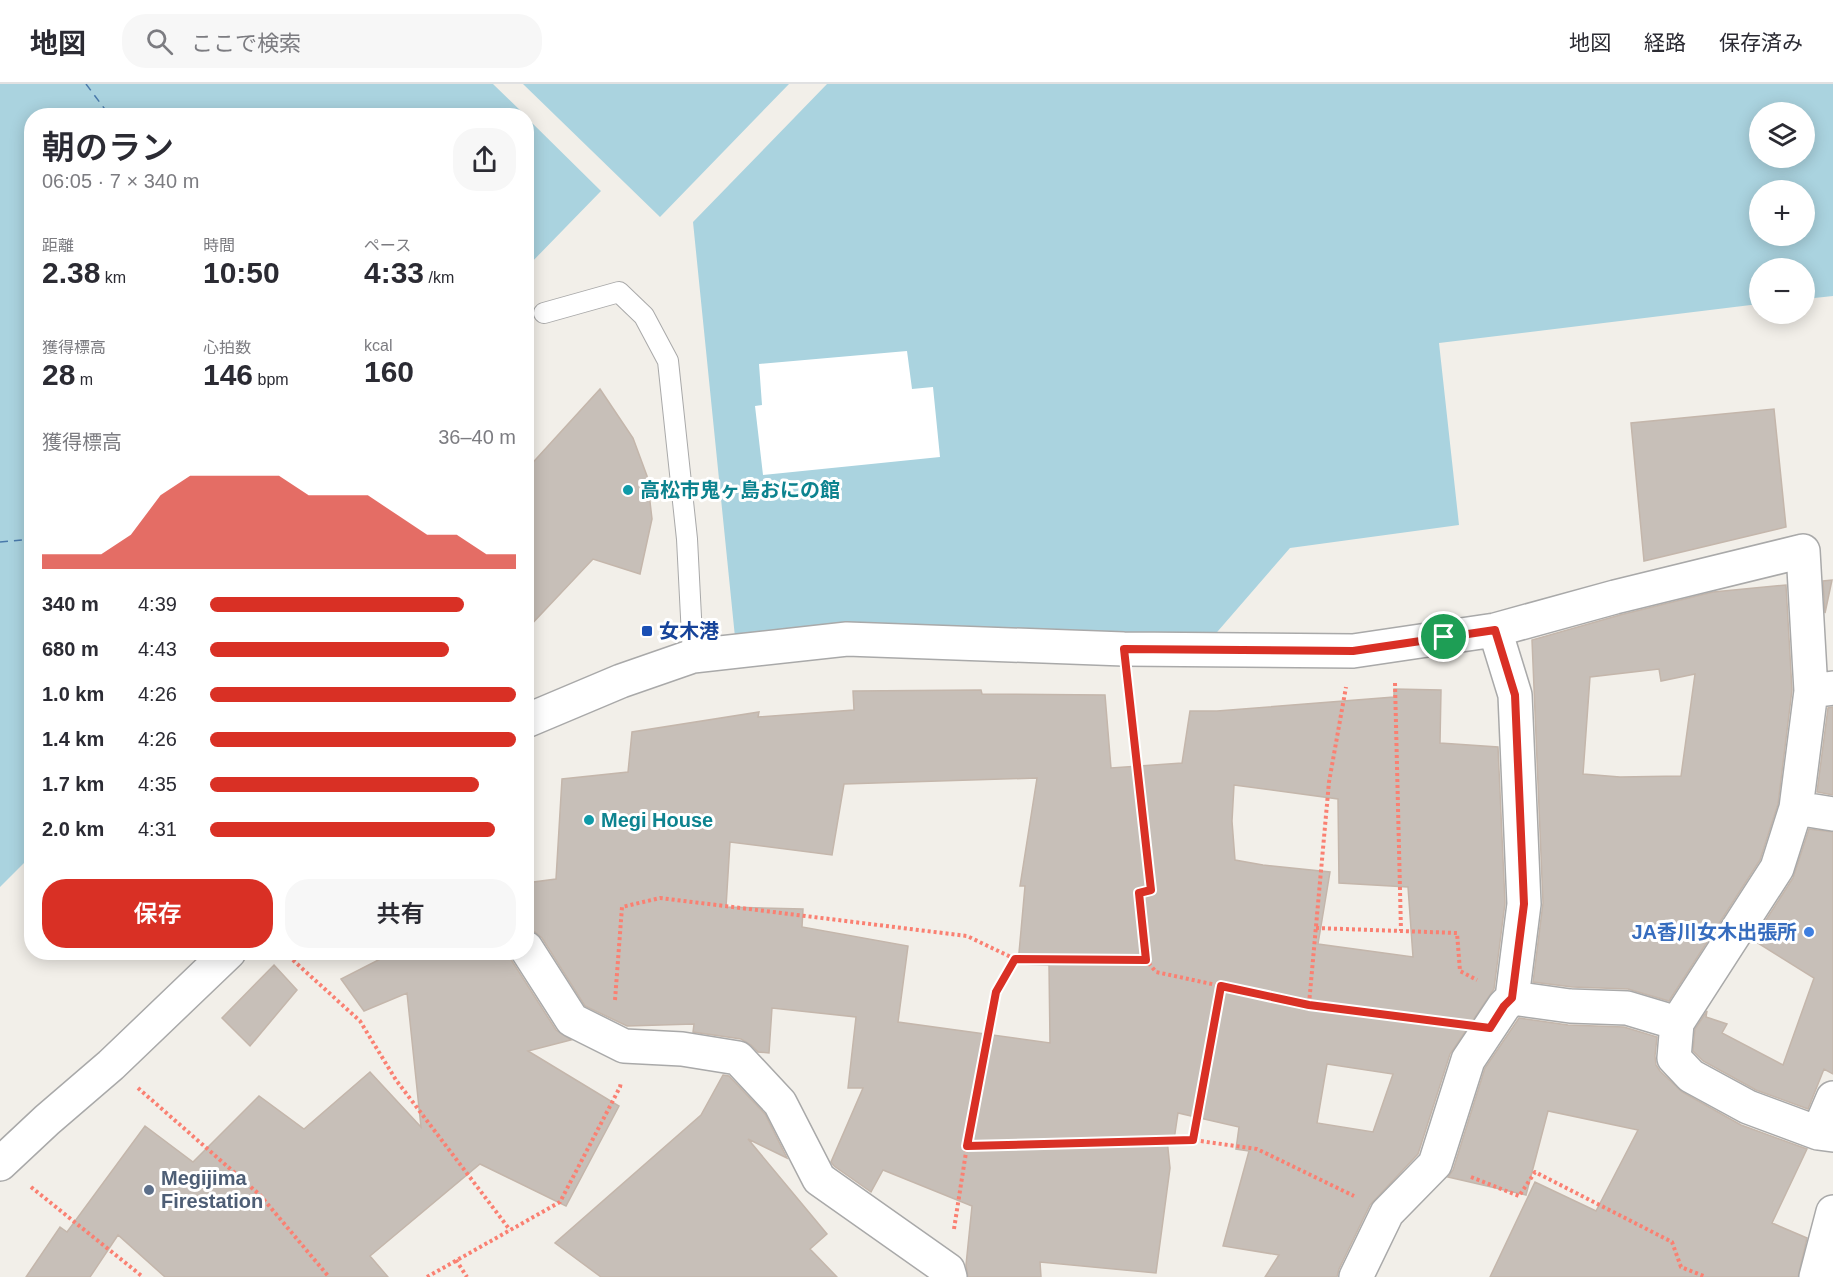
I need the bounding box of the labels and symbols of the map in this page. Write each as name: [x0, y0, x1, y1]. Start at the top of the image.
place label: 高松市鬼ヶ島おにの館: [640, 479, 840, 501]
marker: 高松市鬼ヶ島おにの館: [621, 483, 635, 497]
pin: [1418, 611, 1469, 662]
place label: 女木港: [659, 620, 719, 642]
marker: 女木港: [640, 624, 654, 638]
place label: Megi House: [601, 809, 713, 831]
marker: Megi House: [582, 813, 596, 827]
place label: JA香川女木出張所: [1631, 921, 1797, 943]
marker: JA香川女木出張所: [1802, 925, 1816, 939]
place label: Megijima Firestation: [161, 1167, 263, 1212]
marker: Megijima Firestation: [142, 1183, 156, 1197]

